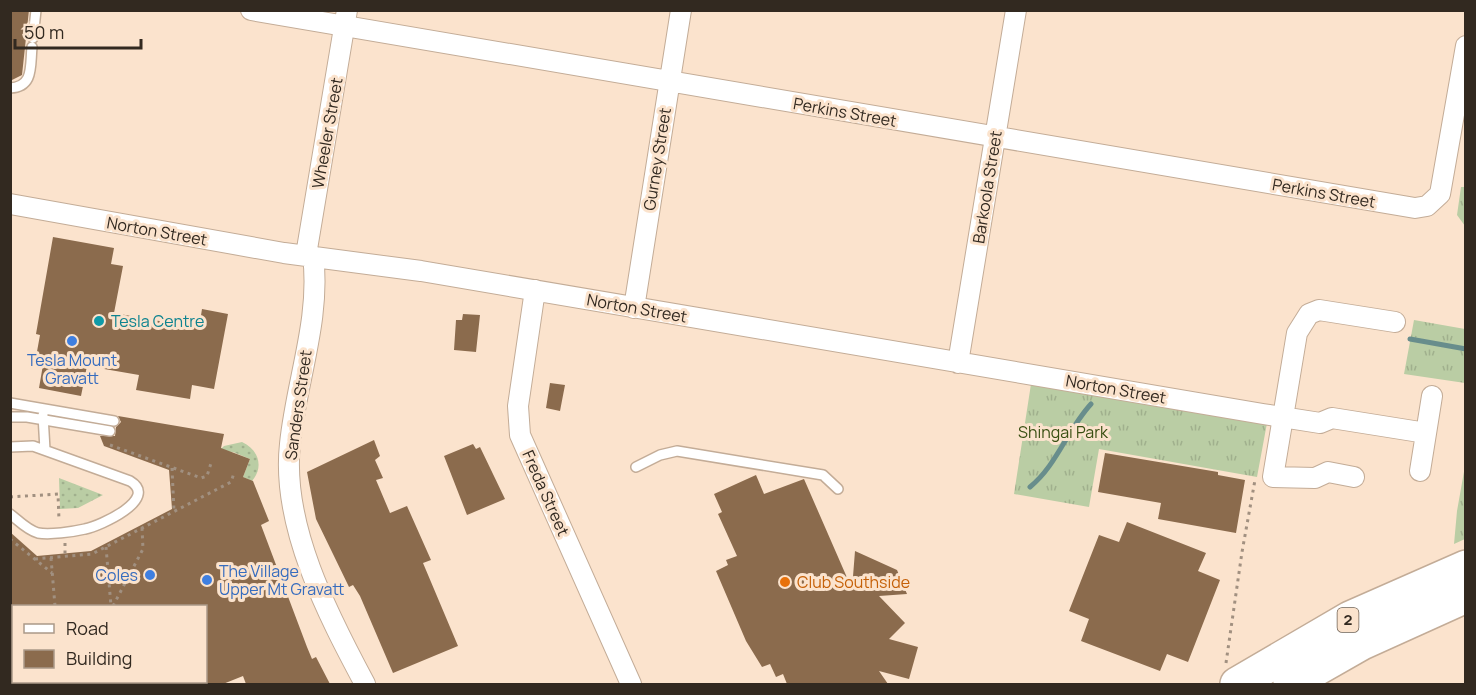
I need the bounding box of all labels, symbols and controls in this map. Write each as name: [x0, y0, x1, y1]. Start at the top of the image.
scale bar: [15, 12, 141, 50]
text: 50 m: [24, 20, 64, 44]
street label: Wheeler Street: [306, 76, 348, 190]
street label: Perkins Street: [792, 92, 898, 132]
street label: Gurney Street: [638, 106, 676, 212]
street label: Barkoola Street: [967, 129, 1007, 245]
street label: Perkins Street: [1271, 173, 1377, 213]
street label: Norton Street: [105, 211, 209, 251]
street label: Norton Street: [585, 288, 689, 328]
place label: Tesla Centre: [111, 310, 204, 332]
marker: Tesla Centre: [92, 314, 106, 328]
marker: Tesla Mount Gravatt: [65, 334, 79, 348]
street label: Sanders Street: [279, 348, 317, 462]
place label: Tesla Mount Gravatt: [27, 349, 117, 389]
street label: Norton Street: [1064, 369, 1168, 409]
park label: Shingai Park: [1018, 421, 1109, 443]
street label: Freda Street: [517, 447, 575, 539]
place label: The Village Upper Mt Gravatt: [219, 560, 344, 600]
place label: Coles: [96, 564, 138, 586]
marker: Coles: [143, 568, 157, 582]
place label: Club Southside: [797, 571, 910, 593]
marker: The Village Upper Mt Gravatt: [200, 573, 214, 587]
marker: Club Southside: [778, 575, 792, 589]
legend: [12, 605, 207, 683]
road number: 2: [1338, 608, 1358, 632]
text: Road: [66, 616, 109, 640]
text: Building: [66, 646, 132, 670]

